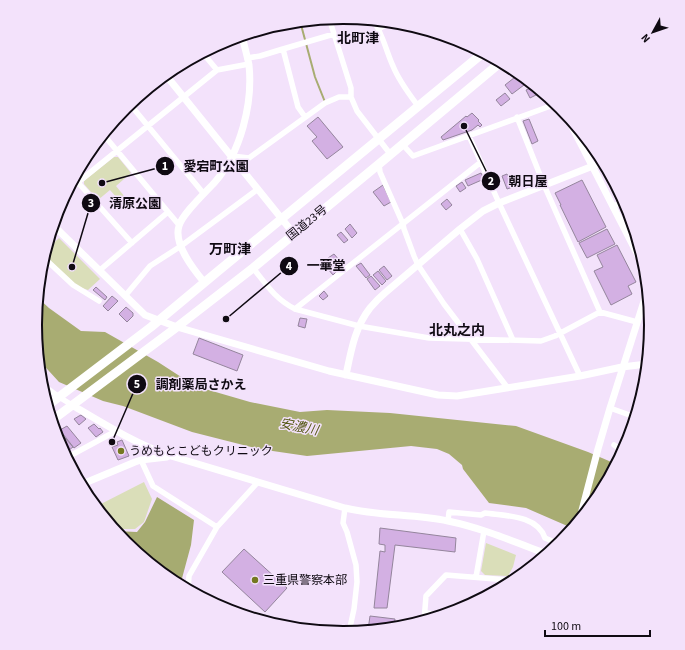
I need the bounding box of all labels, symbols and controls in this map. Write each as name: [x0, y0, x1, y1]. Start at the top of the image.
north arrow: [633, 12, 673, 52]
district label: 北町津: [337, 29, 379, 49]
text: N: [638, 30, 654, 46]
callout: 愛宕町公園: [155, 154, 256, 179]
text: 1: [162, 158, 168, 175]
text: 愛宕町公園: [183, 158, 249, 176]
callout: 朝日屋: [481, 169, 556, 194]
text: 2: [488, 173, 494, 190]
text: 朝日屋: [508, 173, 548, 191]
callout: 清原公園: [81, 191, 169, 216]
text: 3: [88, 195, 94, 212]
text: 清原公園: [109, 195, 161, 213]
street label: 国道23号: [283, 201, 331, 245]
district label: 万町津: [209, 240, 251, 260]
callout: 一華堂: [279, 253, 354, 278]
text: 一華堂: [306, 257, 346, 275]
text: 4: [286, 258, 293, 275]
district label: 北丸之内: [429, 321, 485, 341]
callout: 調剤薬局さかえ: [127, 372, 254, 397]
text: 5: [134, 376, 140, 393]
text: 調剤薬局さかえ: [155, 376, 247, 394]
water label: 安濃川: [278, 414, 322, 440]
place label: うめもとこどもクリニック: [129, 443, 273, 460]
marker: うめもとこどもクリニック: [116, 446, 126, 456]
place label: 三重県警察本部: [263, 572, 347, 589]
marker: 三重県警察本部: [250, 575, 260, 585]
scale bar: [545, 612, 650, 638]
text: 100 m: [551, 618, 581, 635]

